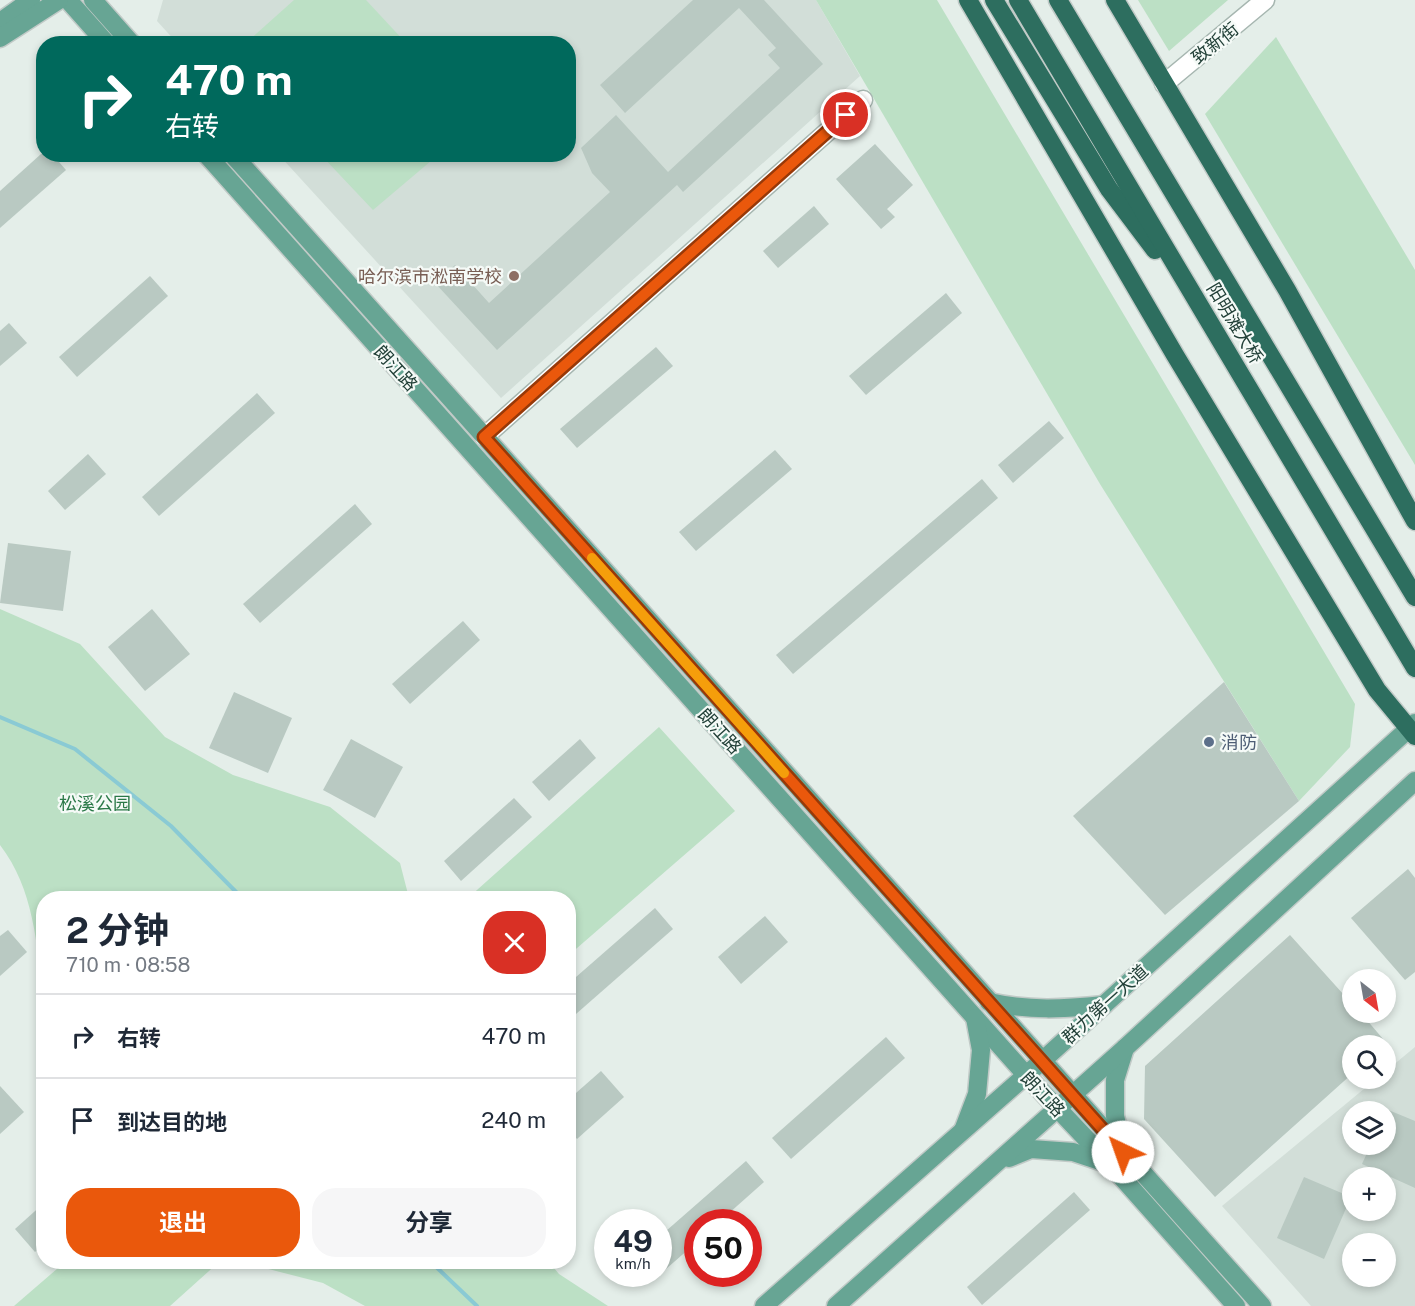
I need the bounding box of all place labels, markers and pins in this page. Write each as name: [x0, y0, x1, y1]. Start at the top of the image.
pin: [820, 89, 871, 140]
place label: 哈尔滨市淞南学校: [358, 266, 502, 287]
marker: 哈尔滨市淞南学校: [507, 269, 521, 283]
place label: 消防: [1221, 732, 1257, 753]
marker: 消防: [1202, 735, 1216, 749]

